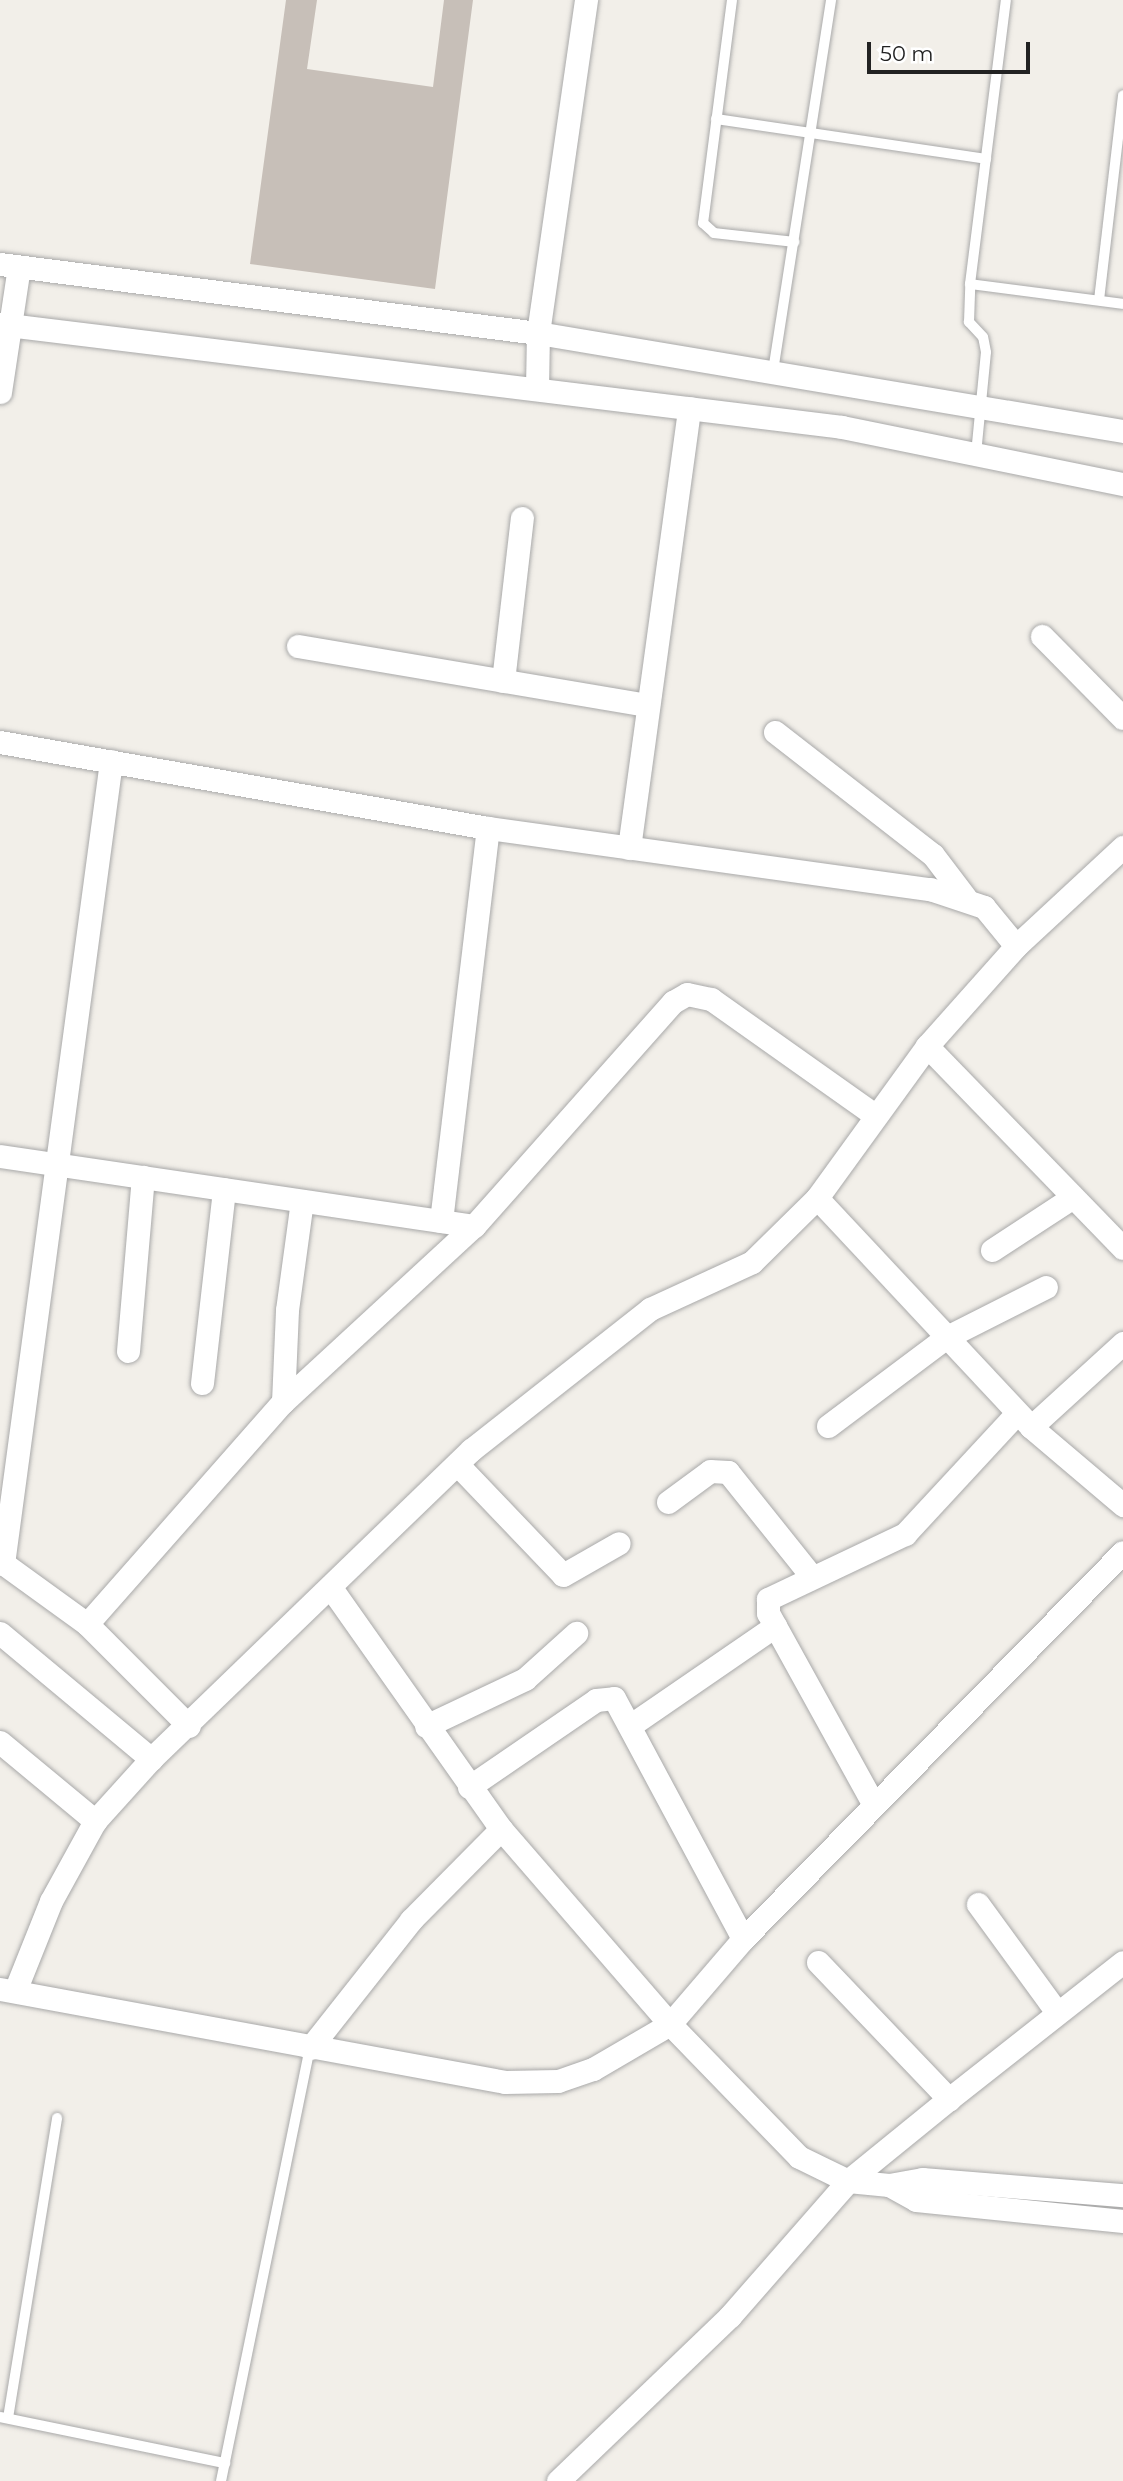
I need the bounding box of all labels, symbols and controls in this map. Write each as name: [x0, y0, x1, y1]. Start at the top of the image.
scale bar: [871, 28, 1034, 72]
text: 50 m: [880, 41, 934, 66]

